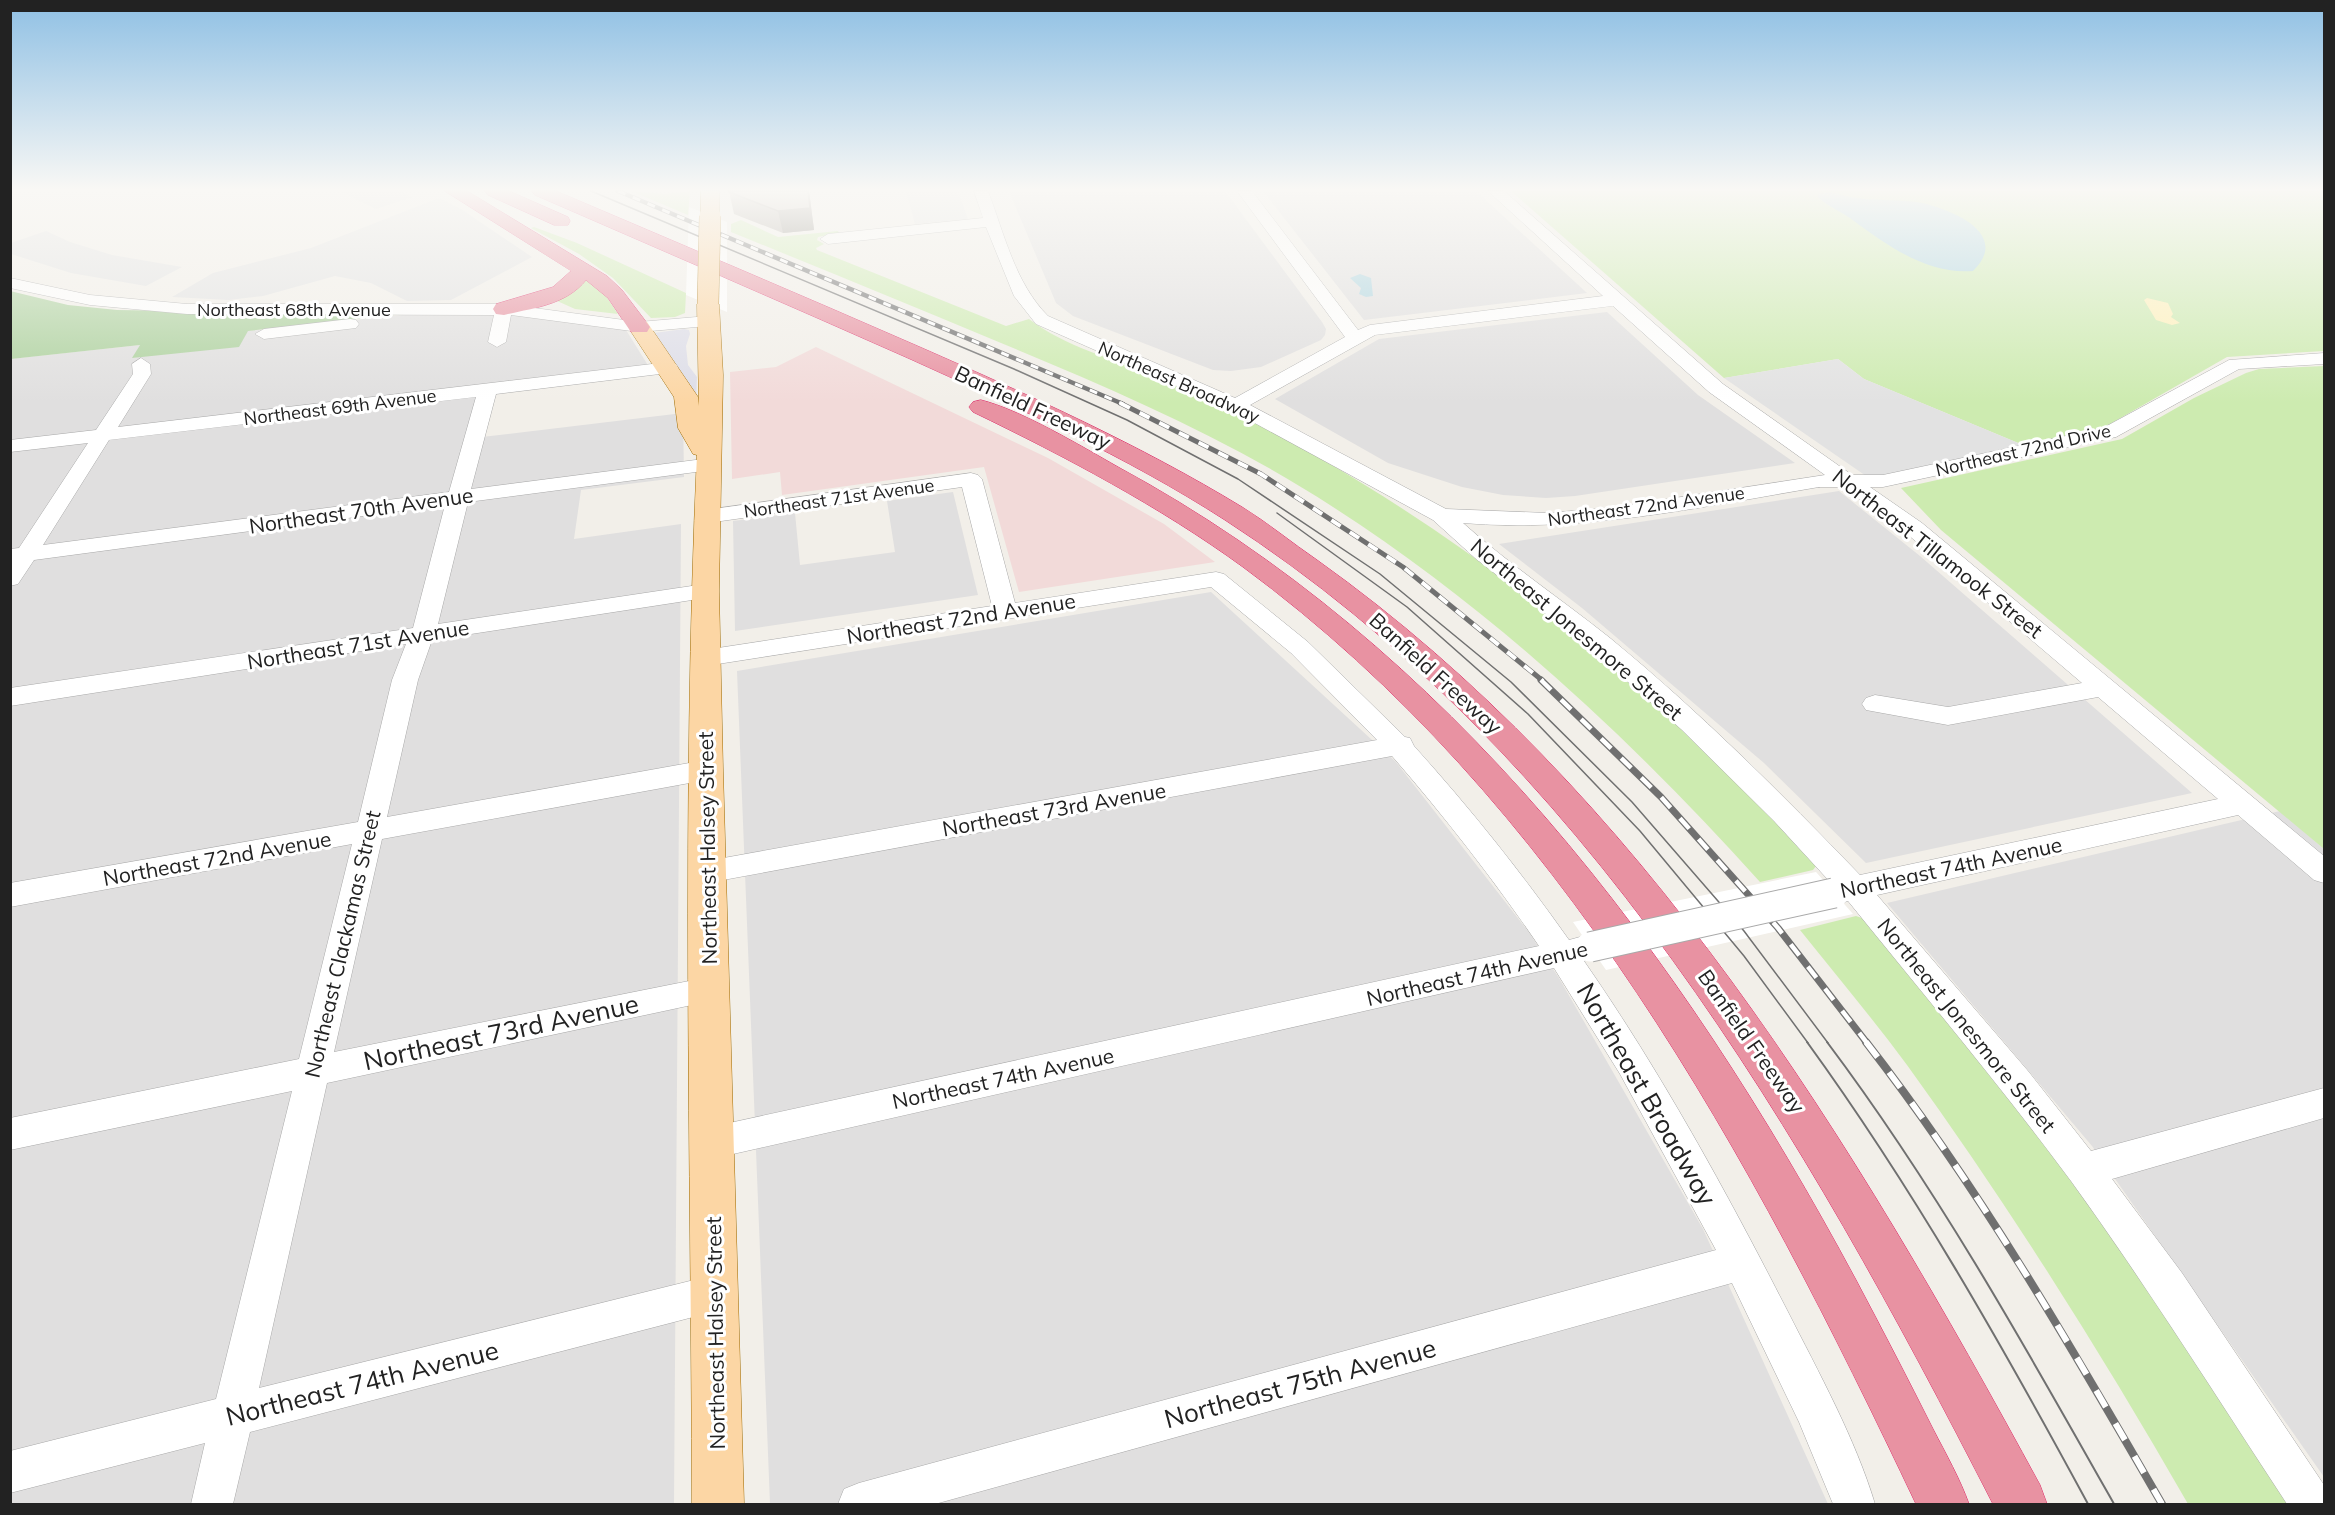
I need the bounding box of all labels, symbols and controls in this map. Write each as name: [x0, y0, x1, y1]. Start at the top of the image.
street label: Northeast 68th Avenue: [197, 298, 391, 321]
street label: Northeast Broadway: [1095, 336, 1264, 428]
street label: Banfield Freeway: [951, 359, 1115, 455]
street label: Northeast 69th Avenue: [242, 384, 438, 430]
street label: Northeast 72nd Drive: [1933, 419, 2113, 481]
street label: Northeast Tillamook Street: [1828, 463, 2048, 643]
street label: Northeast 71st Avenue: [742, 473, 936, 523]
street label: Northeast 70th Avenue: [247, 481, 475, 539]
street label: Northeast 72nd Avenue: [1546, 481, 1746, 531]
street label: Northeast Jonesmore Street: [1466, 533, 1688, 725]
street label: Northeast 72nd Avenue: [845, 587, 1077, 649]
street label: Banfield Freeway: [1364, 607, 1508, 739]
street label: Northeast 71st Avenue: [245, 614, 471, 674]
street label: Northeast Halsey Street: [692, 731, 722, 965]
street label: Northeast 73rd Avenue: [940, 777, 1168, 841]
street label: Northeast Clackamas Street: [299, 808, 385, 1080]
street label: Northeast 72nd Avenue: [101, 825, 333, 891]
street label: Northeast 74th Avenue: [1838, 831, 2064, 903]
street label: Northeast Jonesmore Street: [1872, 912, 2062, 1138]
street label: Northeast 74th Avenue: [1364, 935, 1590, 1011]
street label: Banfield Freeway: [1693, 964, 1811, 1118]
street label: Northeast Broadway: [1570, 977, 1724, 1211]
street label: Northeast 73rd Avenue: [360, 987, 642, 1077]
street label: Northeast 74th Avenue: [890, 1042, 1116, 1114]
street label: Northeast Halsey Street: [700, 1216, 730, 1450]
street label: Northeast 75th Avenue: [1160, 1331, 1440, 1435]
street label: Northeast 74th Avenue: [222, 1333, 502, 1433]

